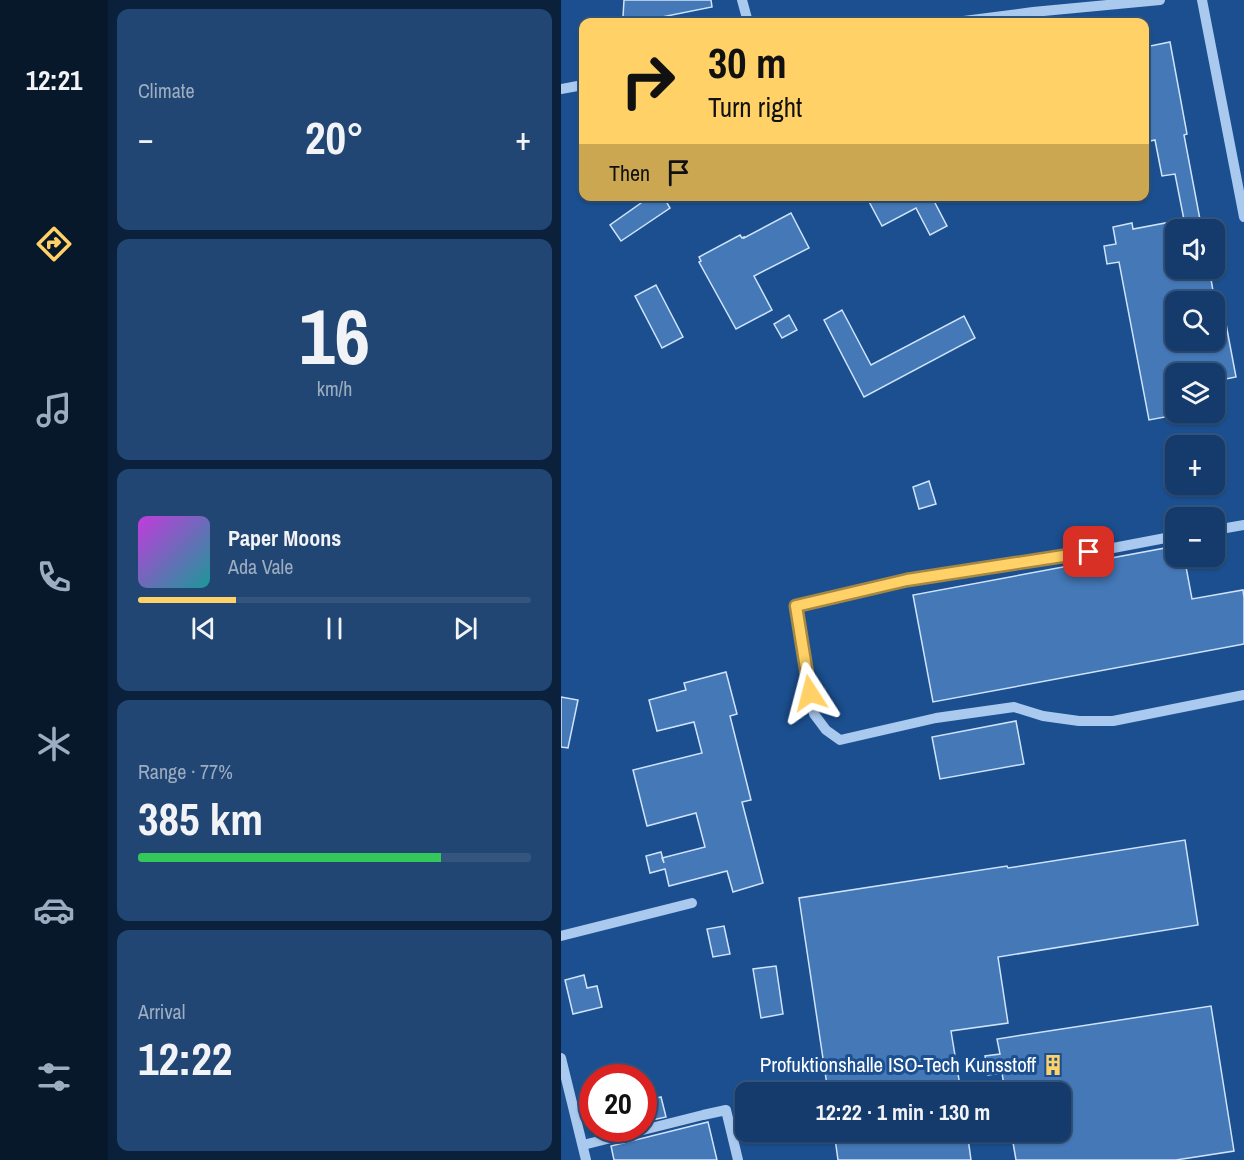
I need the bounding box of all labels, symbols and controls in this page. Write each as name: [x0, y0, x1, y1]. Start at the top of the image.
text: 30 m: [708, 35, 787, 91]
icon: right: [609, 42, 687, 120]
text: 12:21: [26, 62, 82, 98]
text: Climate: [138, 77, 195, 104]
text: Turn right: [708, 89, 802, 125]
text: 20°: [305, 107, 364, 168]
text: −: [138, 116, 154, 160]
text: +: [515, 116, 531, 160]
icon: arrive: [662, 156, 695, 189]
text: Then: [609, 158, 650, 188]
map controls: [1165, 219, 1225, 567]
button: sound: [1165, 219, 1225, 279]
icon: directions: [33, 223, 75, 265]
text: 16: [299, 283, 370, 388]
button: search: [1165, 291, 1225, 351]
button: layers: [1165, 363, 1225, 423]
text: km/h: [317, 375, 352, 402]
icon: music: [33, 389, 75, 431]
button: +: [1165, 435, 1225, 495]
button: −: [1165, 507, 1225, 567]
text: Paper Moons: [228, 523, 341, 553]
pin: [1063, 526, 1114, 577]
icon: arrive: [1072, 535, 1105, 568]
text: Ada Vale: [228, 553, 293, 580]
icon: phone: [33, 556, 75, 598]
icon: previous: [187, 612, 220, 645]
icon: pause: [318, 612, 351, 645]
icon: next: [449, 612, 482, 645]
position arrow: [778, 661, 842, 725]
icon: climate: [33, 723, 75, 765]
text: Range · 77%: [138, 758, 233, 785]
text: 385 km: [138, 788, 263, 849]
icon: car: [33, 889, 75, 931]
text: Arrival: [138, 998, 185, 1025]
text: 12:22: [138, 1028, 232, 1089]
place label: Profuktionshalle ISO-Tech Kunsstoff: [760, 1050, 1037, 1079]
building icon: Profuktionshalle ISO-Tech Kunsstoff: [1041, 1053, 1065, 1077]
icon: filters: [33, 1056, 75, 1098]
speed limit sign: 20: [579, 1064, 657, 1142]
text: 12:22 · 1 min · 130 m: [816, 1097, 990, 1127]

